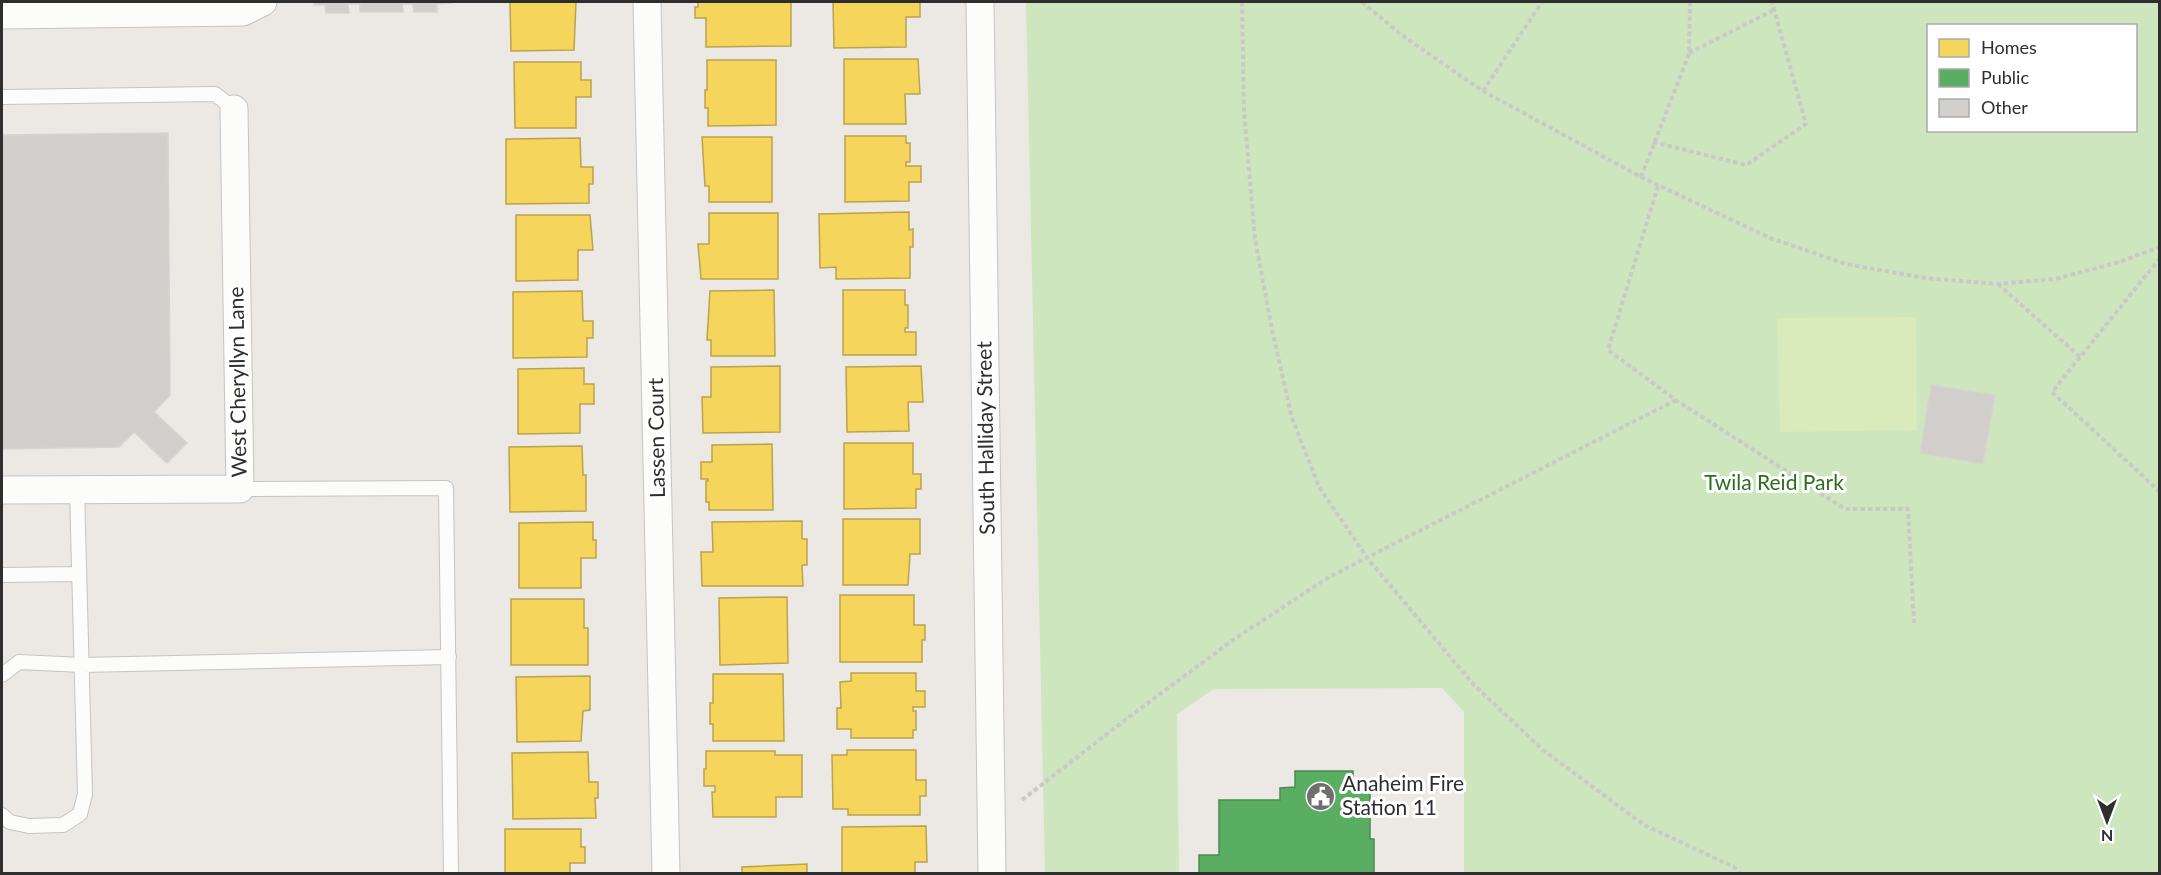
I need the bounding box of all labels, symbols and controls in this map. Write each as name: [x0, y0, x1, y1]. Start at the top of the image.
legend: [1927, 24, 2137, 132]
text: Homes: [1981, 36, 2037, 58]
text: Public: [1981, 66, 2029, 88]
text: Other: [1981, 96, 2028, 118]
street label: West Cheryllyn Lane: [222, 286, 251, 478]
street label: South Halliday Street: [970, 341, 999, 535]
street label: Lassen Court: [642, 377, 669, 498]
park label: Twila Reid Park: [1704, 469, 1844, 494]
place label: Anaheim Fire Station 11: [1342, 770, 1464, 819]
public building icon: Anaheim Fire Station 11: [1305, 780, 1337, 812]
north arrow: [2077, 791, 2137, 851]
text: N: [2101, 827, 2113, 846]

